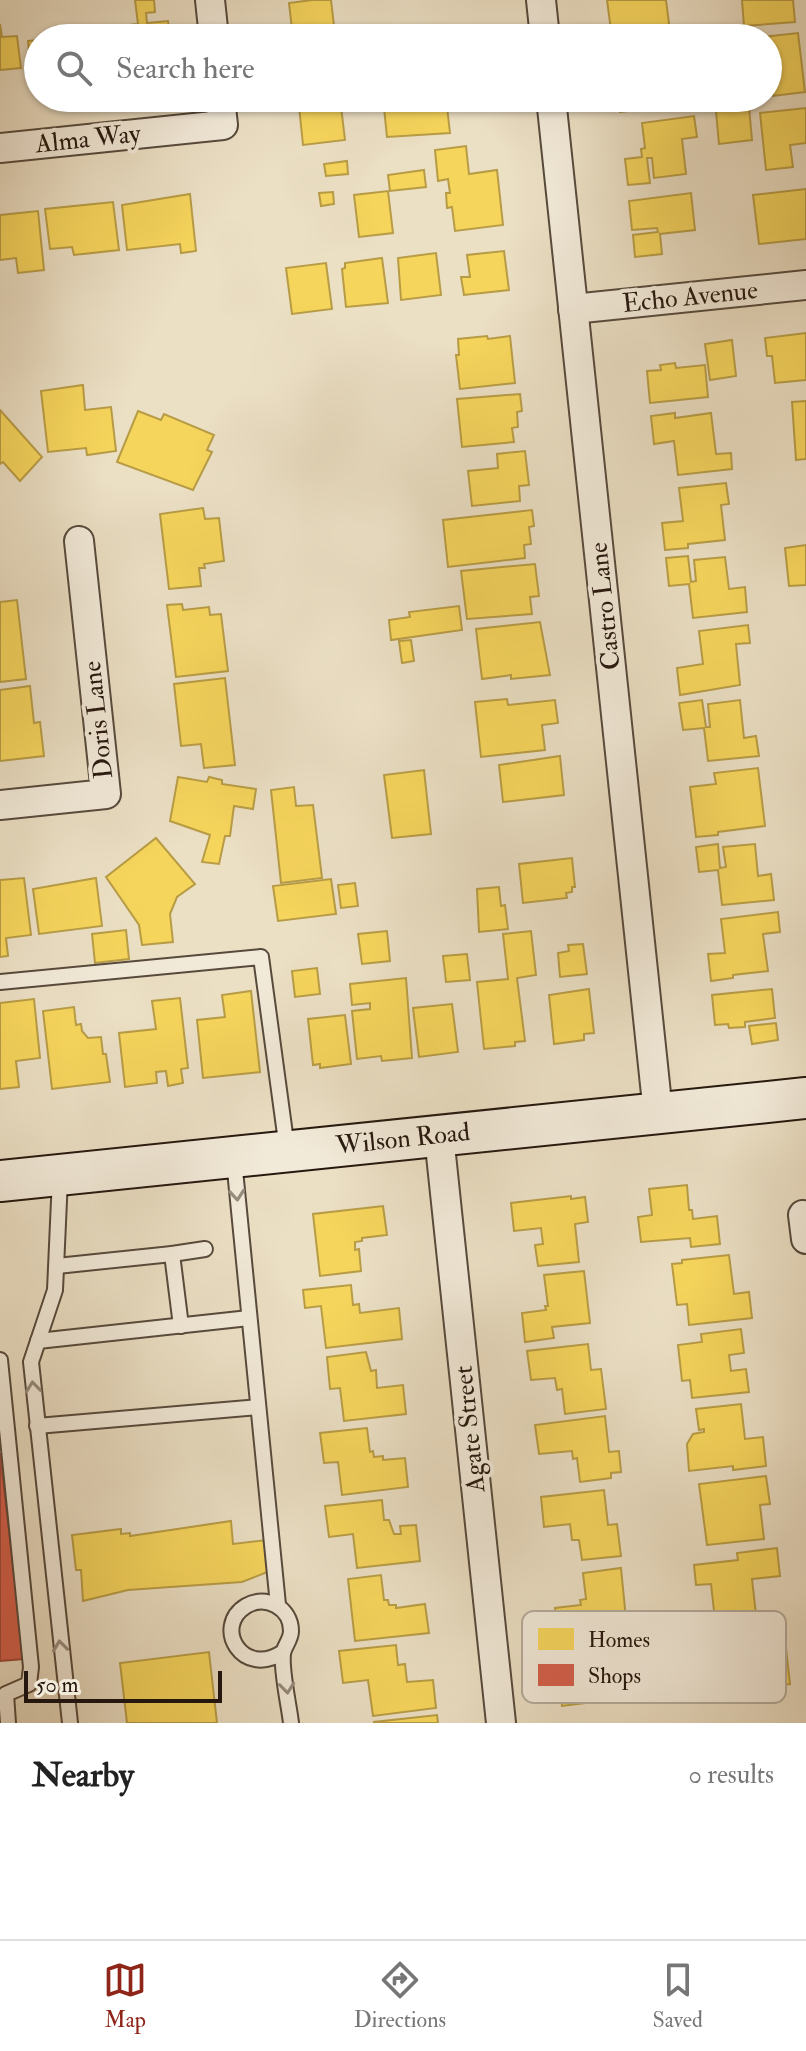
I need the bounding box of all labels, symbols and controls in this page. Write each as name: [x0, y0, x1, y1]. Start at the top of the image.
search box: [24, 24, 782, 112]
icon: search: [52, 46, 96, 90]
text: Search here: [116, 50, 255, 87]
street label: Alma Way: [33, 118, 143, 161]
street label: Echo Avenue: [621, 274, 759, 320]
street label: Castro Lane: [582, 540, 628, 672]
street label: Doris Lane: [76, 659, 120, 781]
street label: Wilson Road: [333, 1116, 472, 1162]
one-way arrow: [228, 1188, 245, 1201]
street label: Agate Street: [447, 1364, 493, 1495]
one-way arrow: [25, 1380, 42, 1393]
legend: [522, 1611, 786, 1703]
text: Homes: [588, 1626, 650, 1654]
one-way arrow: [52, 1639, 69, 1653]
text: Shops: [588, 1662, 641, 1691]
scale bar: [24, 1667, 222, 1703]
text: 50 m: [36, 1671, 78, 1699]
one-way arrow: [278, 1682, 295, 1695]
text: Nearby: [32, 1754, 134, 1797]
text: 0 results: [689, 1759, 774, 1791]
tab: Map: [103, 1958, 147, 2034]
tab: Directions: [354, 1958, 446, 2034]
tab: Saved: [653, 1958, 703, 2034]

